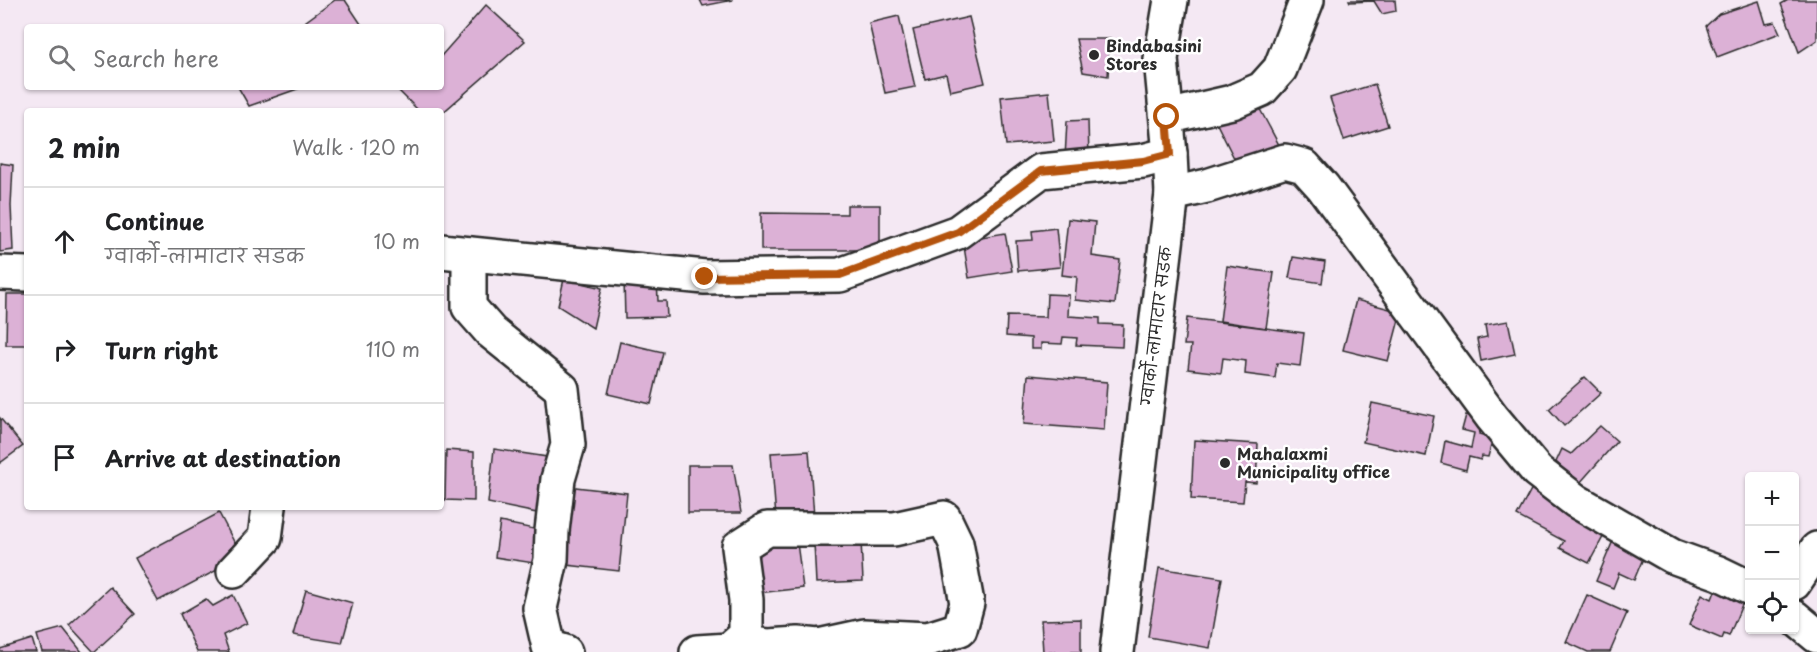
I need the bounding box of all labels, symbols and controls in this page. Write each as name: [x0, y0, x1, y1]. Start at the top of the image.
search box: [24, 24, 444, 90]
place label: Bindabasini Stores: [1106, 33, 1202, 75]
icon: search: [45, 41, 78, 74]
text: Search here: [93, 41, 219, 74]
marker: Bindabasini Stores: [1087, 48, 1101, 62]
route start: [1153, 103, 1179, 129]
text: 2 min: [48, 128, 121, 167]
text: Walk · 120 m: [292, 132, 420, 162]
text: Continue: [105, 204, 204, 237]
icon: ahead: [48, 225, 81, 258]
text: 10 m: [373, 226, 420, 256]
text: ग्वार्को-लामाटार सडक: [105, 240, 304, 270]
street label: ग्वार्को-लामाटार सडक: [1133, 244, 1177, 407]
route end: [691, 263, 717, 289]
icon: right: [48, 333, 81, 366]
text: Turn right: [105, 333, 218, 366]
text: 110 m: [366, 334, 420, 364]
icon: arrive: [48, 441, 81, 474]
text: Arrive at destination: [105, 441, 341, 474]
place label: Mahalaxmi Municipality office: [1237, 441, 1390, 483]
marker: Mahalaxmi Municipality office: [1218, 456, 1232, 470]
map controls: [1745, 472, 1799, 634]
button: +: [1745, 472, 1799, 526]
button: −: [1745, 526, 1799, 580]
button: locate: [1745, 580, 1799, 634]

